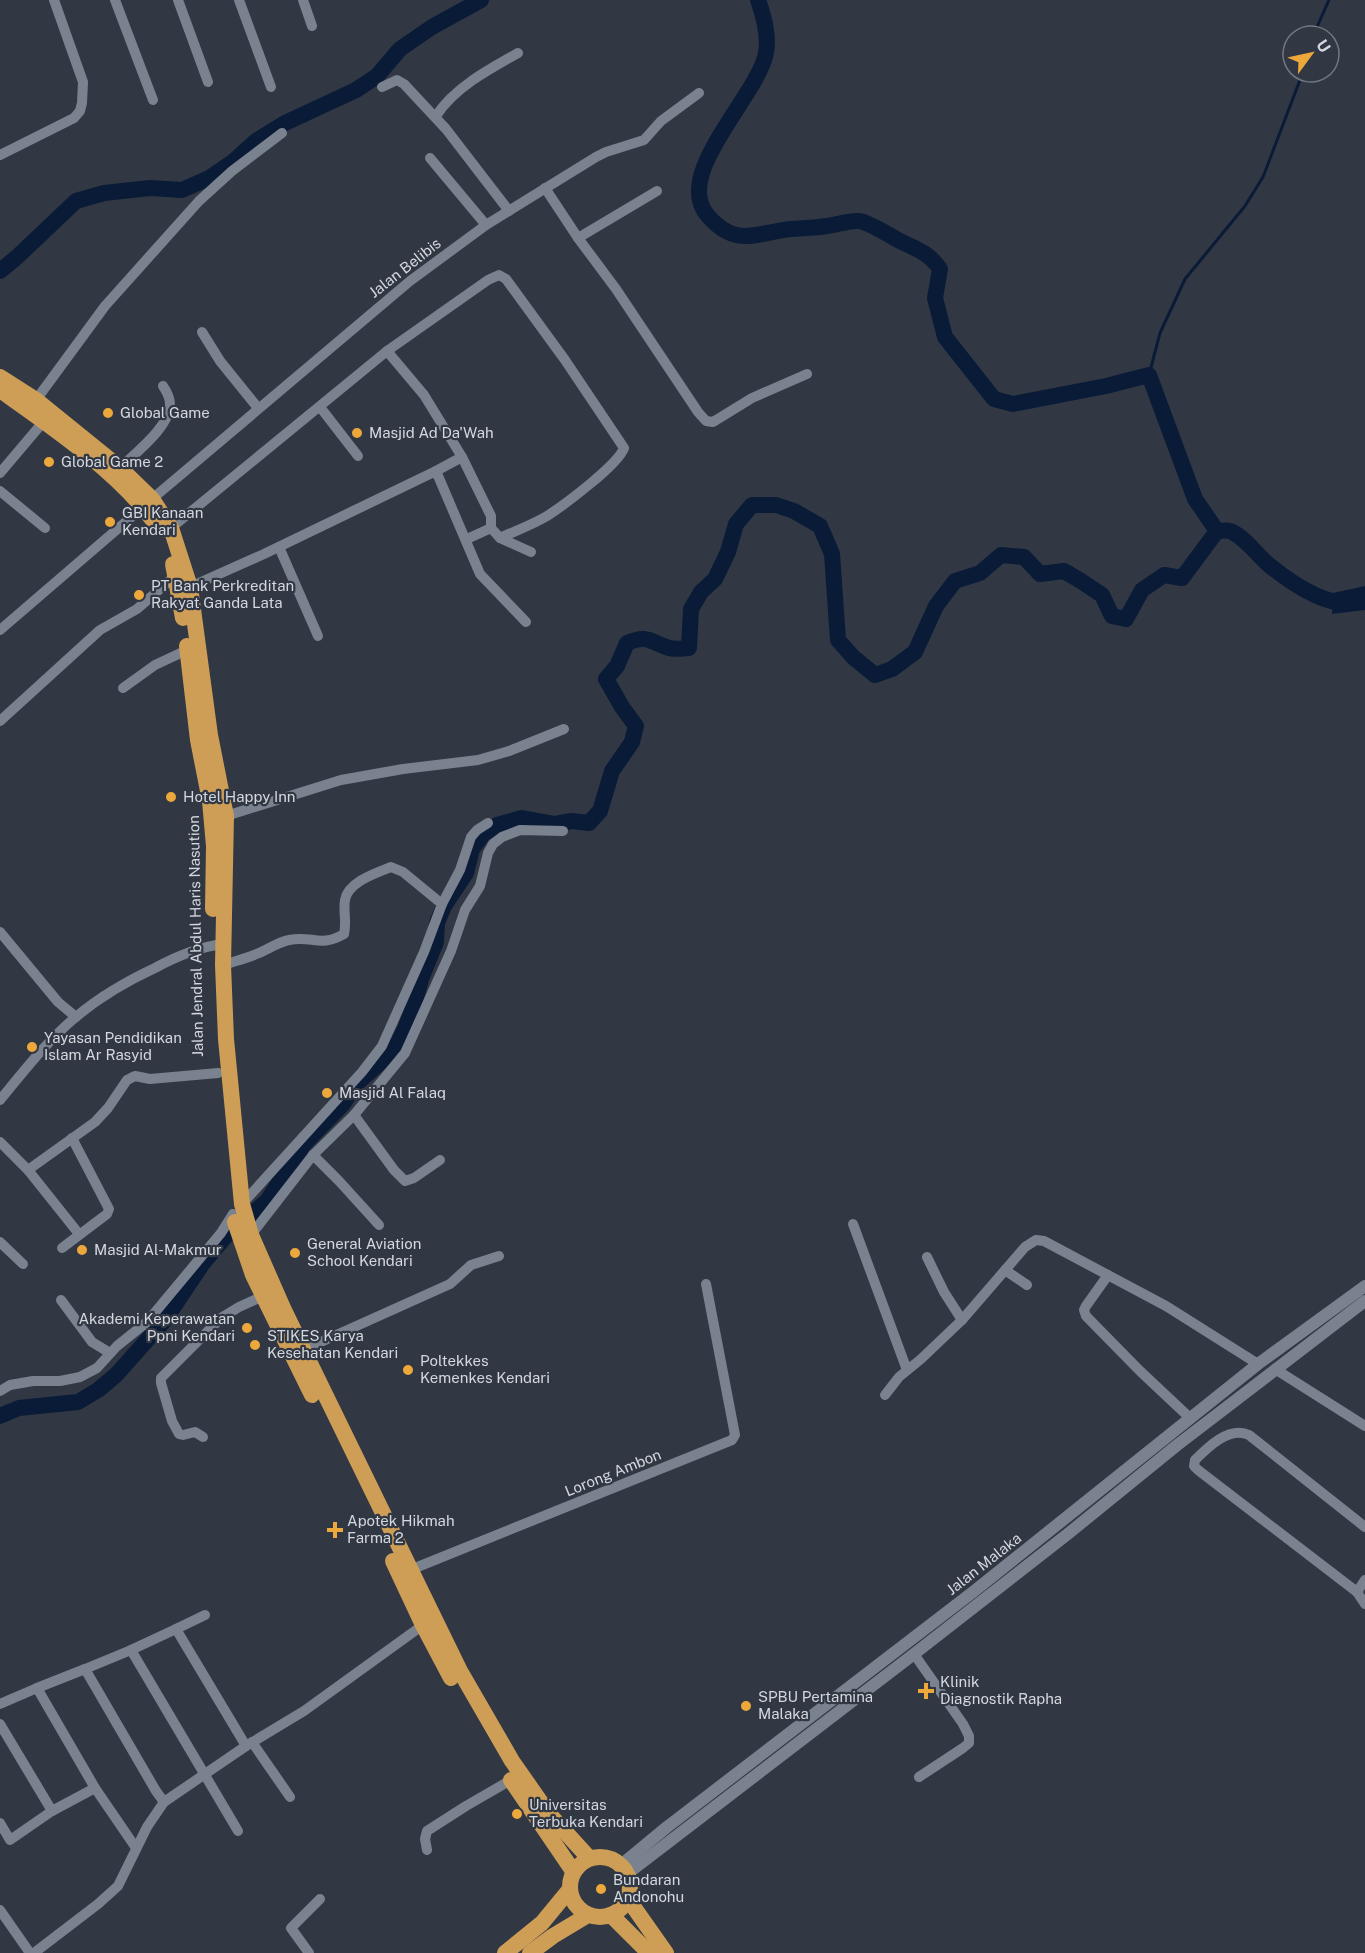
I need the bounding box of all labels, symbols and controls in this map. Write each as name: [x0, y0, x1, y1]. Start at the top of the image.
north arrow: [1281, 24, 1341, 84]
text: U: [1312, 36, 1334, 56]
street label: Jalan Belibis: [365, 234, 444, 301]
place label: Global Game: [120, 404, 210, 421]
marker: Global Game: [101, 406, 115, 420]
place label: Masjid Ad Da'Wah: [369, 424, 494, 441]
marker: Masjid Ad Da'Wah: [350, 426, 364, 440]
place label: Global Game 2: [61, 453, 163, 470]
marker: Global Game 2: [42, 455, 56, 469]
place label: GBI Kanaan Kendari: [122, 504, 203, 538]
marker: GBI Kanaan Kendari: [103, 515, 117, 529]
place label: PT Bank Perkreditan Rakyat Ganda Lata: [151, 577, 294, 611]
marker: PT Bank Perkreditan Rakyat Ganda Lata: [132, 588, 146, 602]
place label: Hotel Happy Inn: [183, 788, 296, 805]
marker: Hotel Happy Inn: [164, 790, 178, 804]
street label: Jalan Jendral Abdul Haris Nasution: [185, 815, 206, 1057]
place label: Yayasan Pendidikan Islam Ar Rasyid: [44, 1029, 182, 1063]
marker: Yayasan Pendidikan Islam Ar Rasyid: [25, 1040, 39, 1054]
place label: Masjid Al Falaq: [339, 1084, 446, 1101]
marker: Masjid Al Falaq: [320, 1086, 334, 1100]
place label: General Aviation School Kendari: [307, 1235, 421, 1269]
place label: Masjid Al-Makmur: [94, 1241, 222, 1258]
marker: Masjid Al-Makmur: [75, 1243, 89, 1257]
marker: General Aviation School Kendari: [288, 1246, 302, 1260]
place label: Akademi Keperawatan Ppni Kendari: [78, 1310, 235, 1344]
marker: Akademi Keperawatan Ppni Kendari: [240, 1321, 254, 1335]
place label: STIKES Karya Kesehatan Kendari: [267, 1327, 398, 1361]
marker: STIKES Karya Kesehatan Kendari: [248, 1338, 262, 1352]
place label: Poltekkes Kemenkes Kendari: [420, 1352, 550, 1386]
marker: Poltekkes Kemenkes Kendari: [401, 1363, 415, 1377]
street label: Lorong Ambon: [562, 1445, 663, 1500]
place label: Apotek Hikmah Farma 2: [347, 1512, 455, 1546]
marker: Apotek Hikmah Farma 2: [328, 1523, 342, 1537]
street label: Jalan Malaka: [943, 1529, 1024, 1598]
place label: Klinik Diagnostik Rapha: [940, 1673, 1062, 1707]
marker: Klinik Diagnostik Rapha: [917, 1682, 935, 1700]
place label: SPBU Pertamina Malaka: [758, 1688, 873, 1722]
marker: SPBU Pertamina Malaka: [739, 1699, 753, 1713]
place label: Universitas Terbuka Kendari: [529, 1796, 643, 1830]
marker: Universitas Terbuka Kendari: [510, 1807, 524, 1821]
place label: Bundaran Andonohu: [613, 1871, 684, 1905]
marker: Bundaran Andonohu: [594, 1882, 608, 1896]

